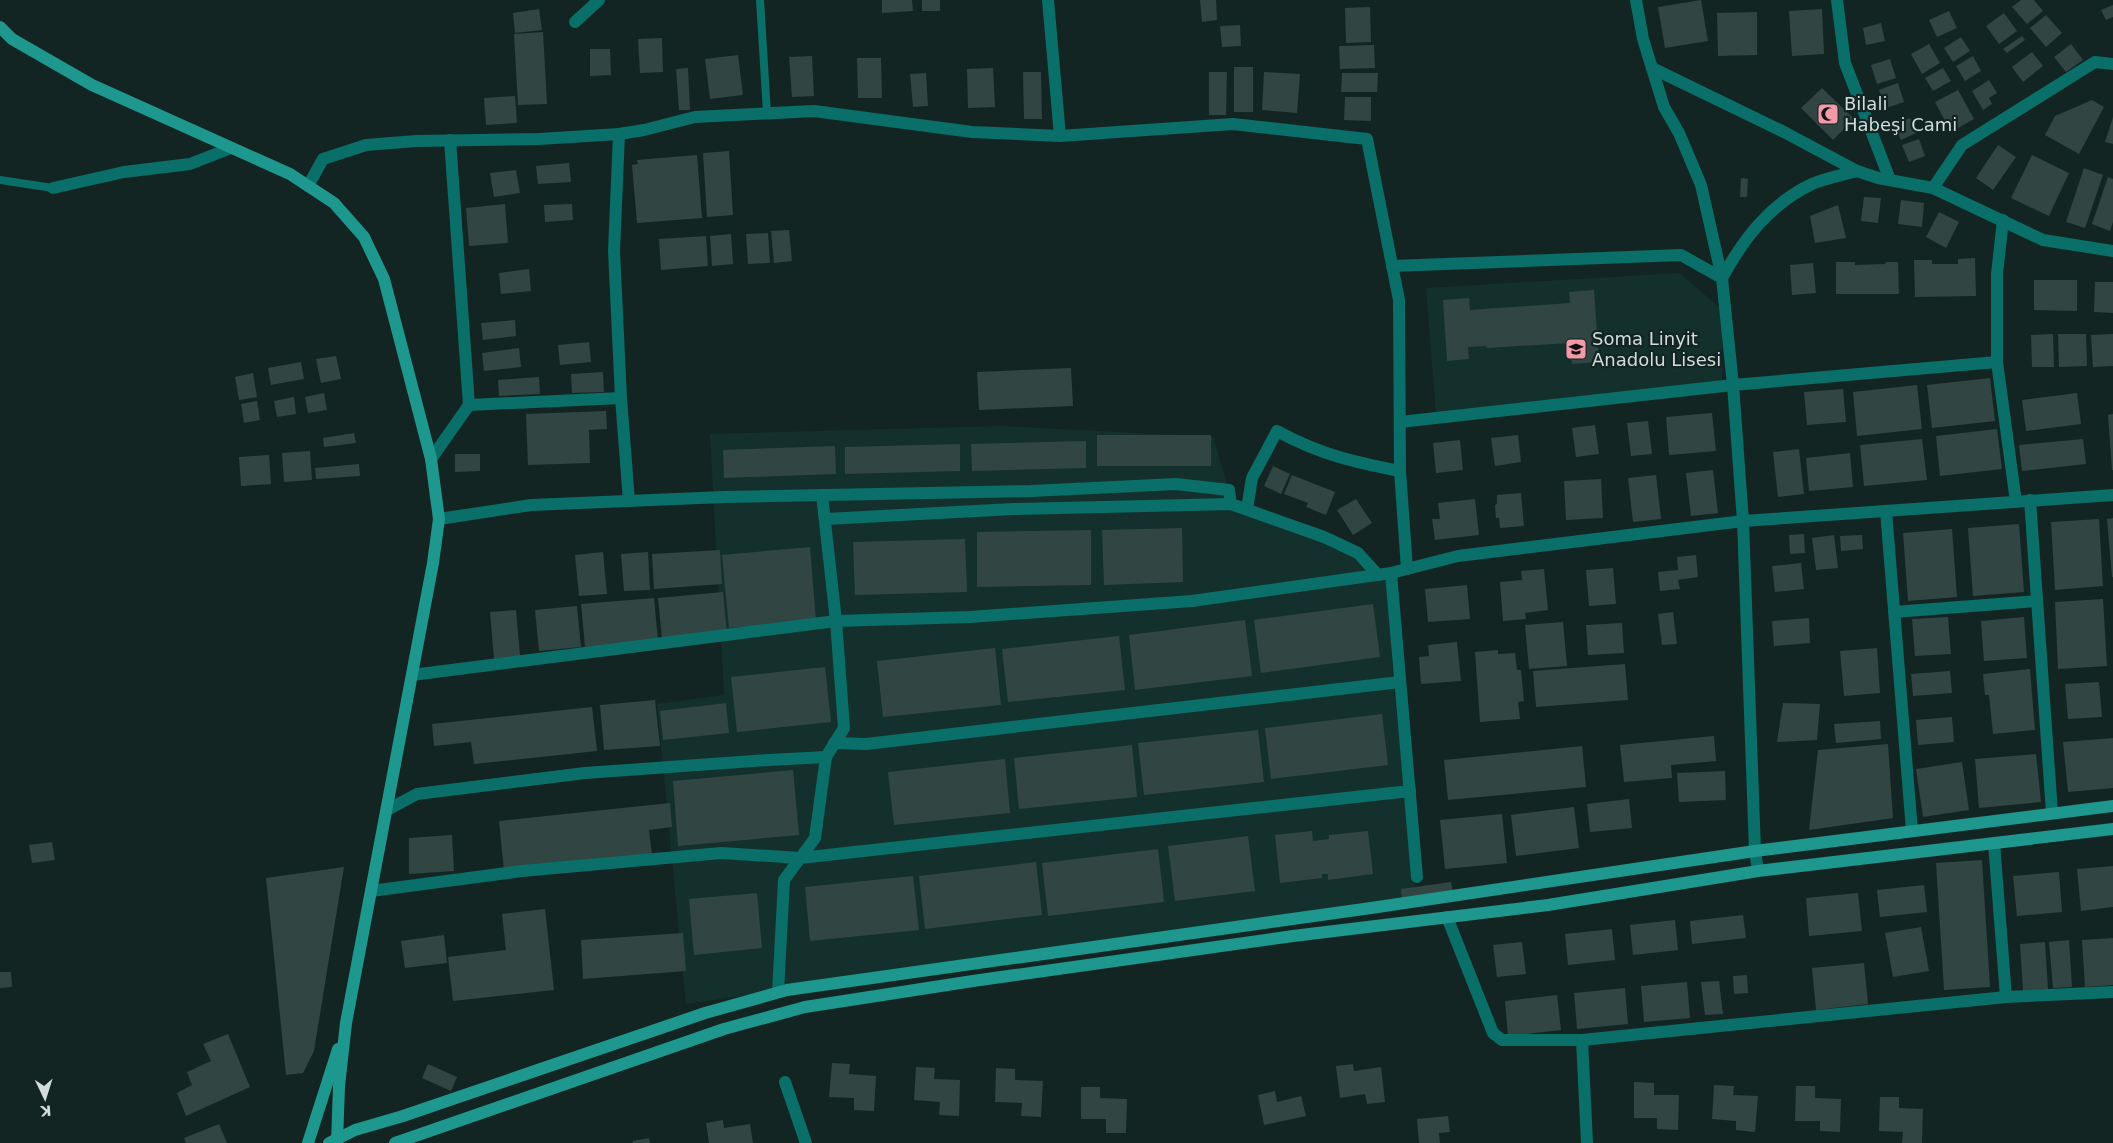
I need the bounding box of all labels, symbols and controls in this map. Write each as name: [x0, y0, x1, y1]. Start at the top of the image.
place label: Bilali Habeşi Cami: [1844, 93, 1957, 135]
mosque icon: Bilali Habeşi Cami: [1816, 102, 1840, 126]
place label: Soma Linyit Anadolu Lisesi: [1592, 328, 1721, 370]
school or university icon: Soma Linyit Anadolu Lisesi: [1564, 337, 1588, 361]
north arrow: [20, 1073, 70, 1123]
text: K: [39, 1103, 52, 1119]

